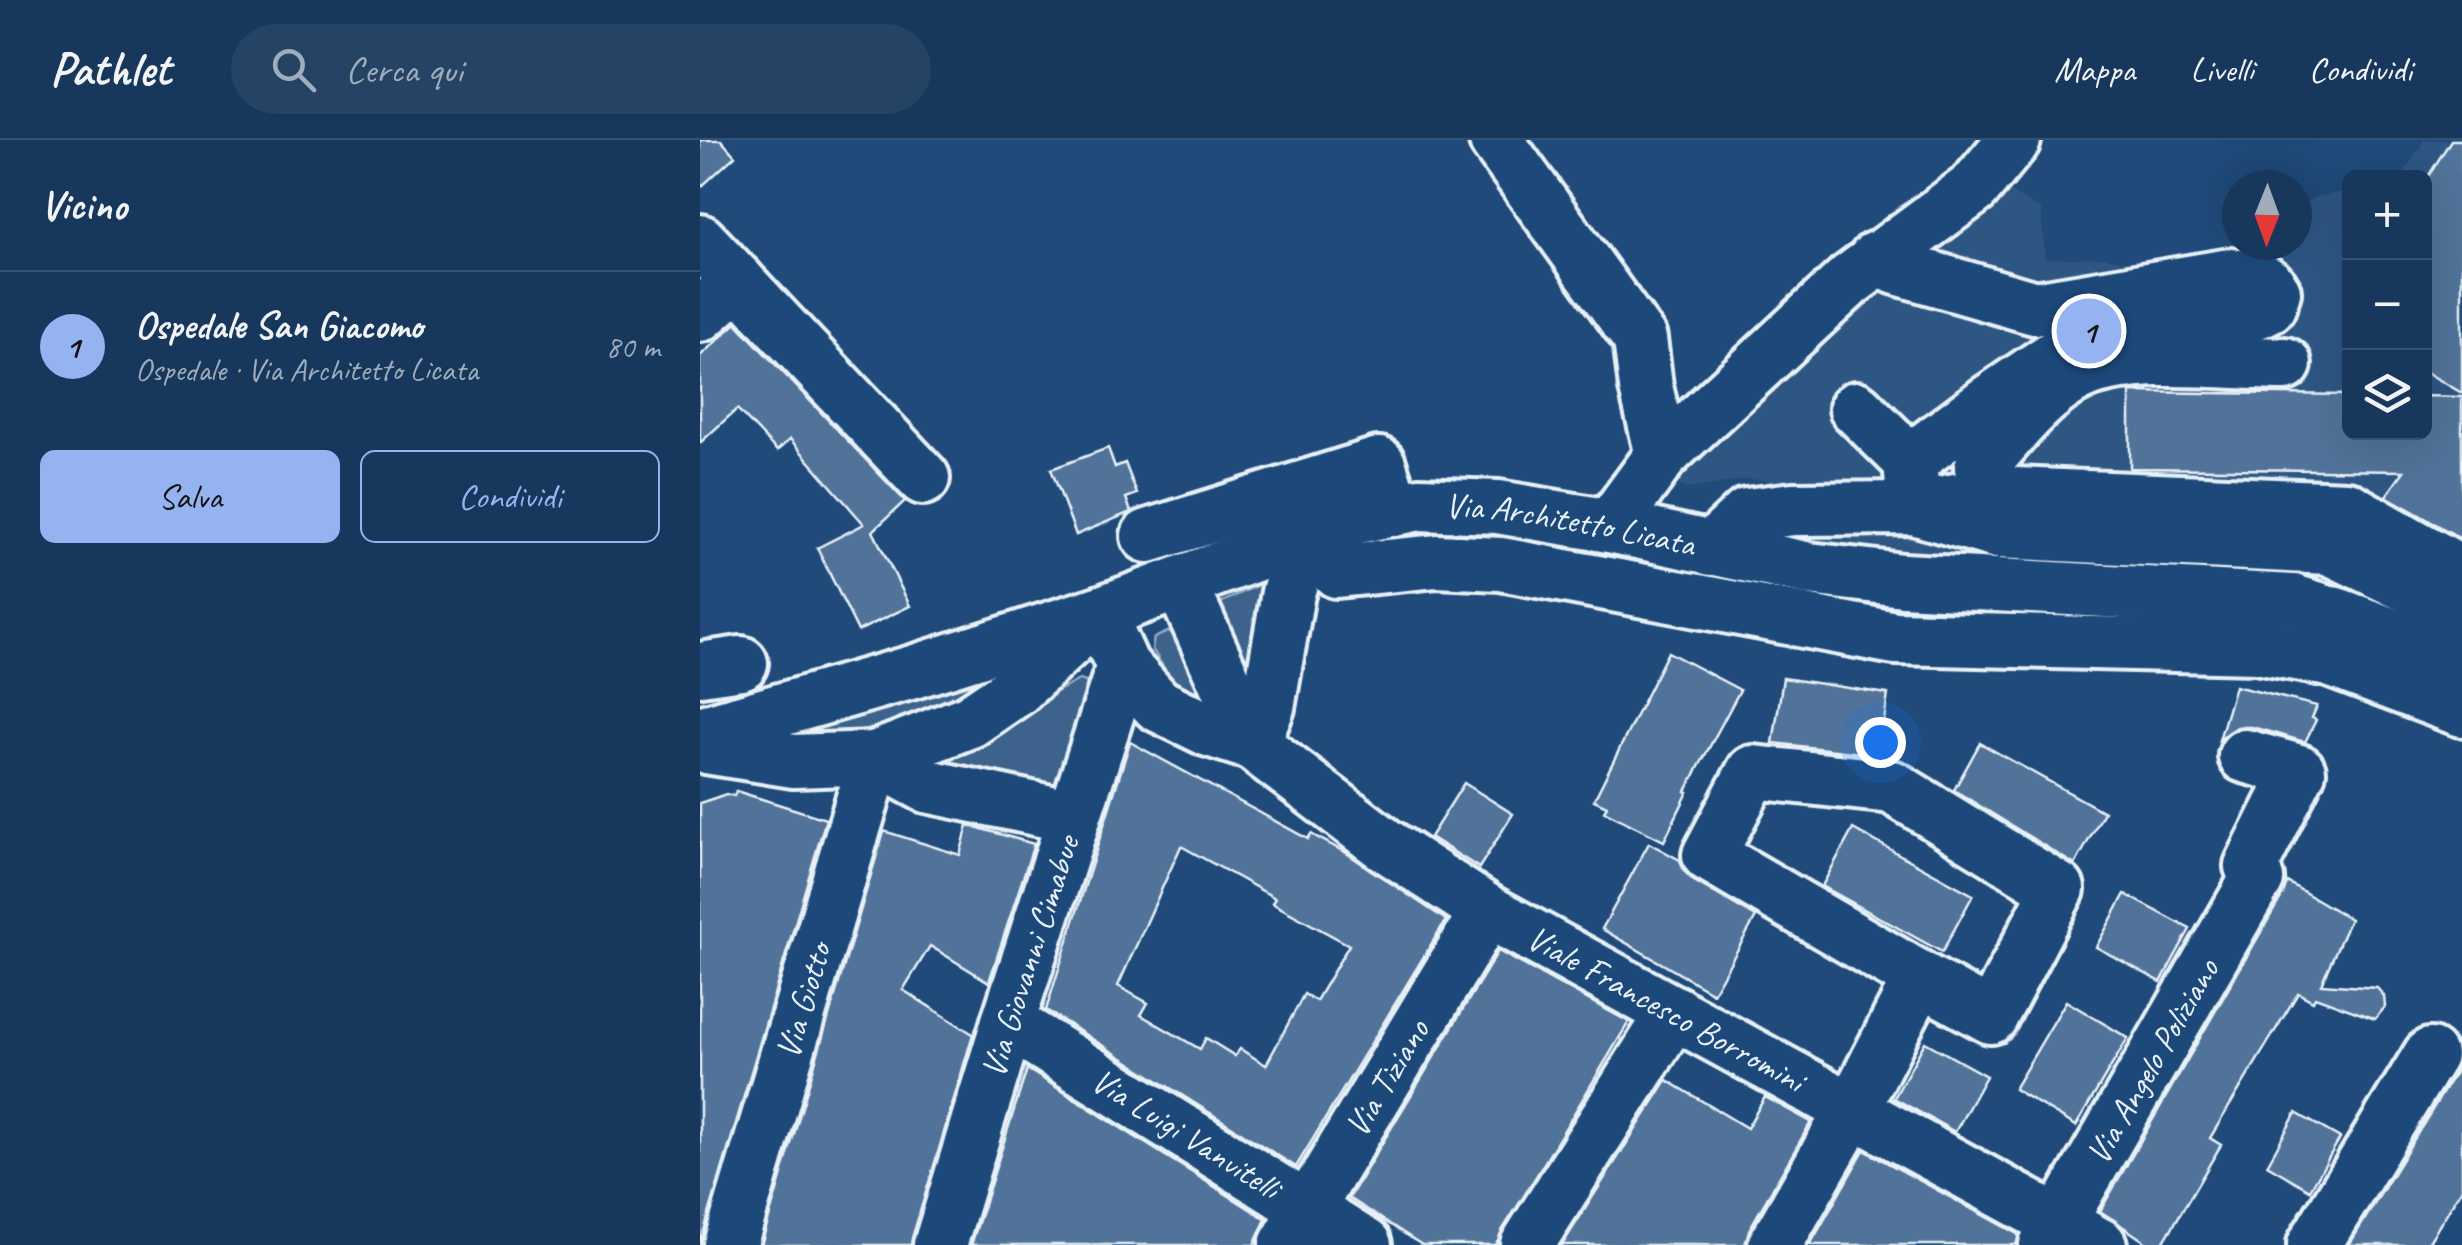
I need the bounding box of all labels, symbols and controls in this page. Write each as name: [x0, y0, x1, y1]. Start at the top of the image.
search box: [231, 24, 931, 114]
text: Pathlet: [50, 39, 171, 99]
icon: search: [266, 42, 321, 97]
text: Cerca qui: [346, 46, 463, 93]
text: Mappa: [2054, 47, 2135, 92]
text: Livelli: [2190, 47, 2254, 92]
text: Condividi: [2309, 47, 2412, 92]
north arrow: [2222, 170, 2312, 260]
map controls: [2342, 170, 2432, 440]
button: +: [2342, 170, 2432, 260]
text: Vicino: [40, 179, 127, 232]
button: −: [2342, 260, 2432, 350]
pin: 1: [2056, 294, 2122, 368]
text: Ospedale San Giacomo: [135, 302, 423, 349]
text: 1: [65, 326, 80, 367]
text: 80 m: [606, 326, 660, 367]
text: Ospedale · Via Architetto Licata: [135, 349, 478, 390]
button: layers: [2342, 350, 2432, 440]
button: Salva: [40, 450, 340, 543]
button: Condividi: [360, 450, 660, 543]
street label: Via Architetto Licata: [1444, 483, 1701, 567]
your location: [1855, 717, 1906, 768]
street label: Via Giovanni Cimabue: [970, 828, 1090, 1083]
street label: Viale Francesco Borromini: [1519, 915, 1816, 1105]
street label: Via Giotto: [765, 934, 843, 1064]
street label: Via Angelo Poliziano: [2075, 949, 2230, 1172]
street label: Via Tiziano: [1334, 1010, 1440, 1145]
street label: Via Luigi Vanvitelli: [1083, 1058, 1292, 1212]

